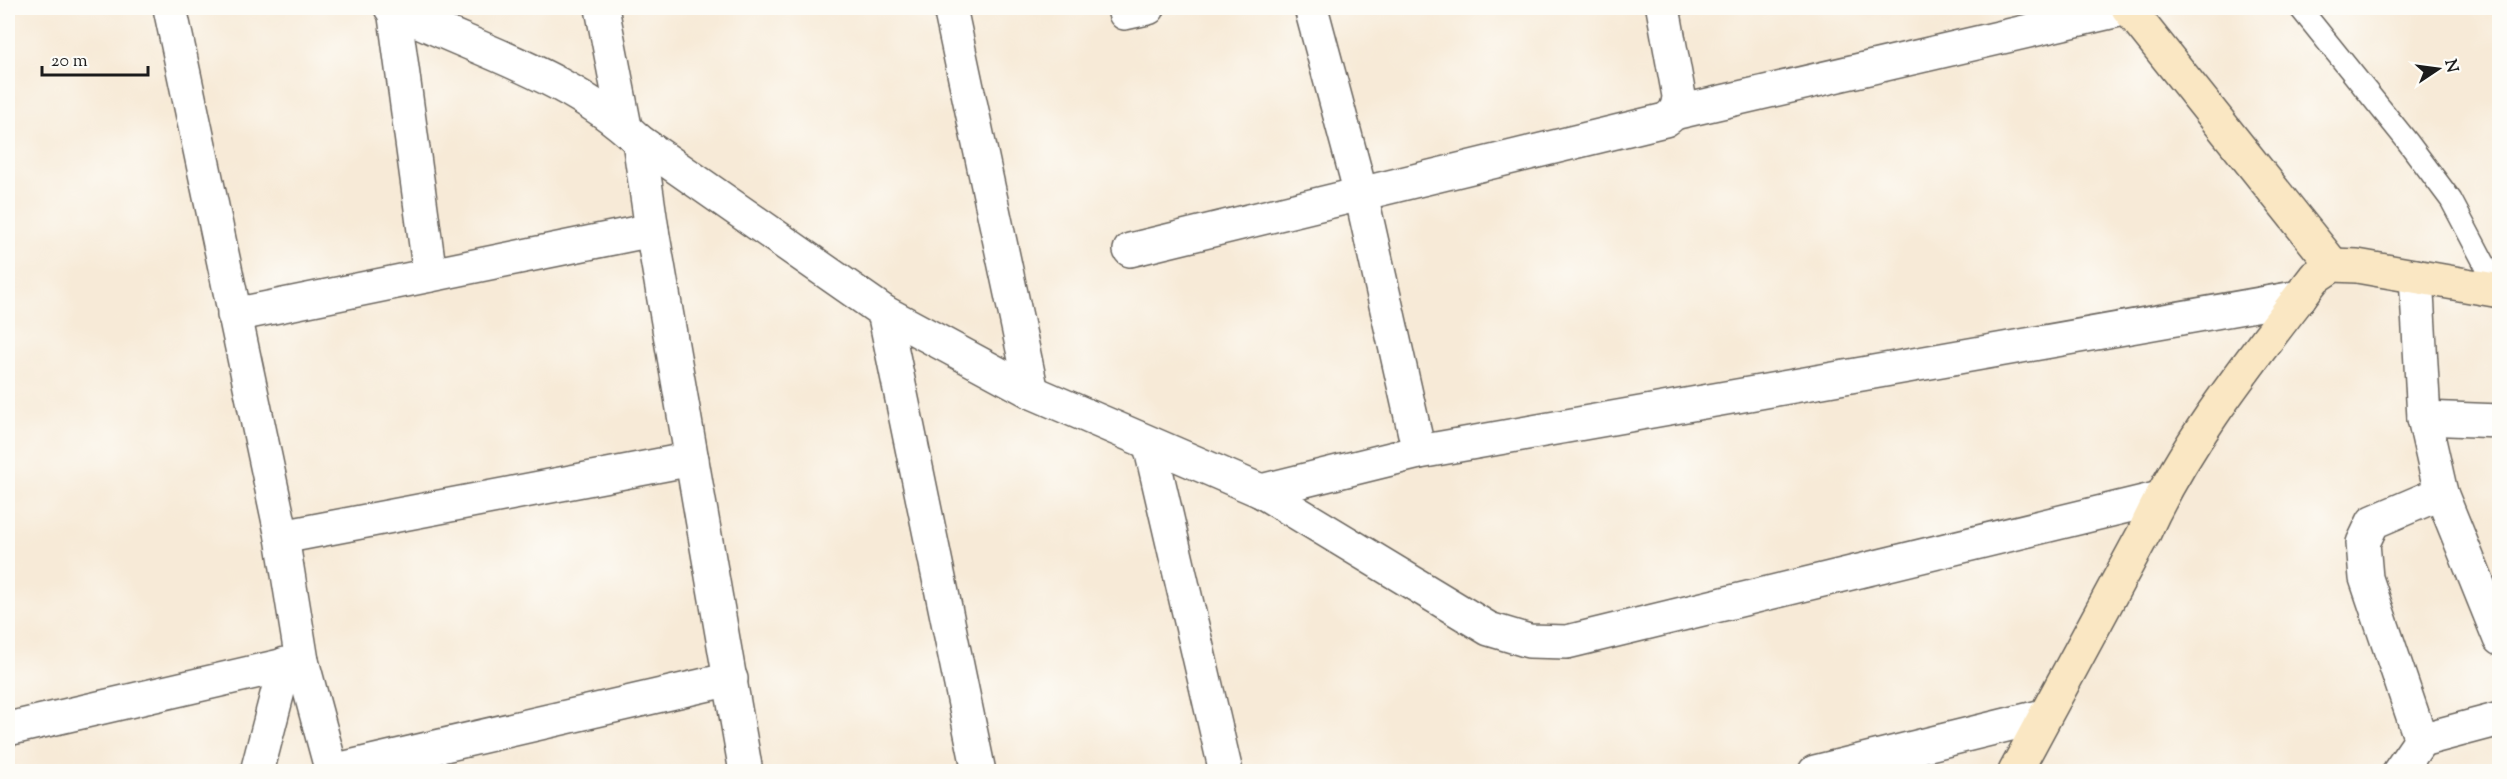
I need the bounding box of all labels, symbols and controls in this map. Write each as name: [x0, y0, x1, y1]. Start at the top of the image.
scale bar: [42, 39, 148, 77]
north arrow: [2408, 39, 2468, 99]
text: 20 m: [51, 49, 88, 75]
text: N: [2438, 57, 2463, 75]

